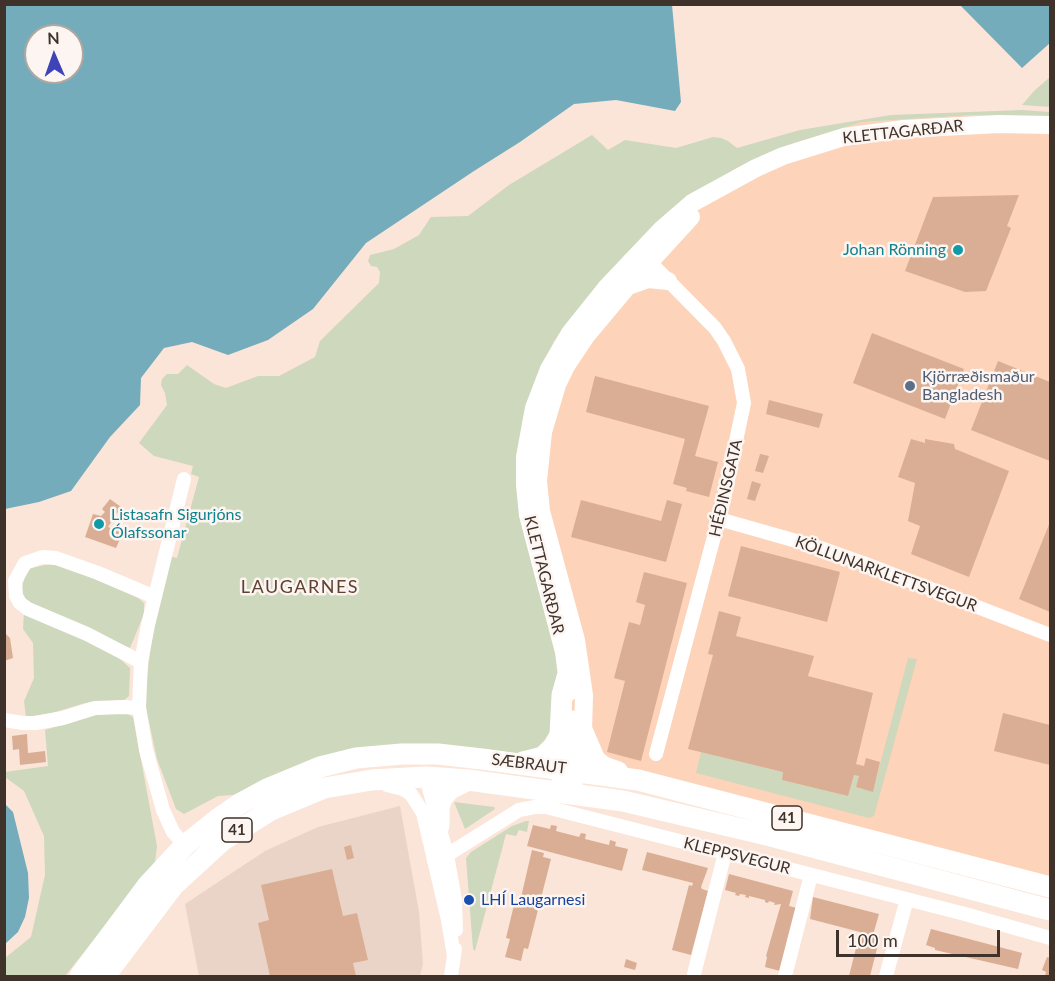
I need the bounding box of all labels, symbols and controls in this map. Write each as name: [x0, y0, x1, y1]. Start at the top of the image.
north arrow: [24, 24, 84, 84]
text: N: [47, 28, 60, 47]
street label: KLETTAGARÐAR: [842, 116, 964, 148]
place label: Johan Rönning: [843, 240, 946, 260]
marker: Johan Rönning: [951, 243, 965, 257]
place label: Kjörræðismaður Bangladesh: [922, 367, 1035, 405]
marker: Kjörræðismaður Bangladesh: [903, 379, 917, 393]
street label: HÉÐINSGATA: [705, 437, 747, 539]
place label: Listasafn Sigurjóns Ólafssonar: [111, 505, 241, 543]
street label: KLETTAGARÐAR: [520, 514, 568, 636]
marker: Listasafn Sigurjóns Ólafssonar: [92, 517, 106, 531]
street label: KÖLLUNARKLETTSVEGUR: [792, 532, 980, 616]
district label: LAUGARNES: [241, 576, 359, 598]
street label: SÆBRAUT: [490, 750, 568, 778]
road number: 41: [772, 806, 802, 830]
road number: 41: [222, 818, 252, 842]
street label: KLEPPSVEGUR: [682, 833, 792, 879]
place label: LHÍ Laugarnesi: [481, 890, 585, 910]
marker: LHÍ Laugarnesi: [462, 893, 476, 907]
scale bar: [839, 918, 1002, 956]
text: 100 m: [847, 929, 898, 951]

